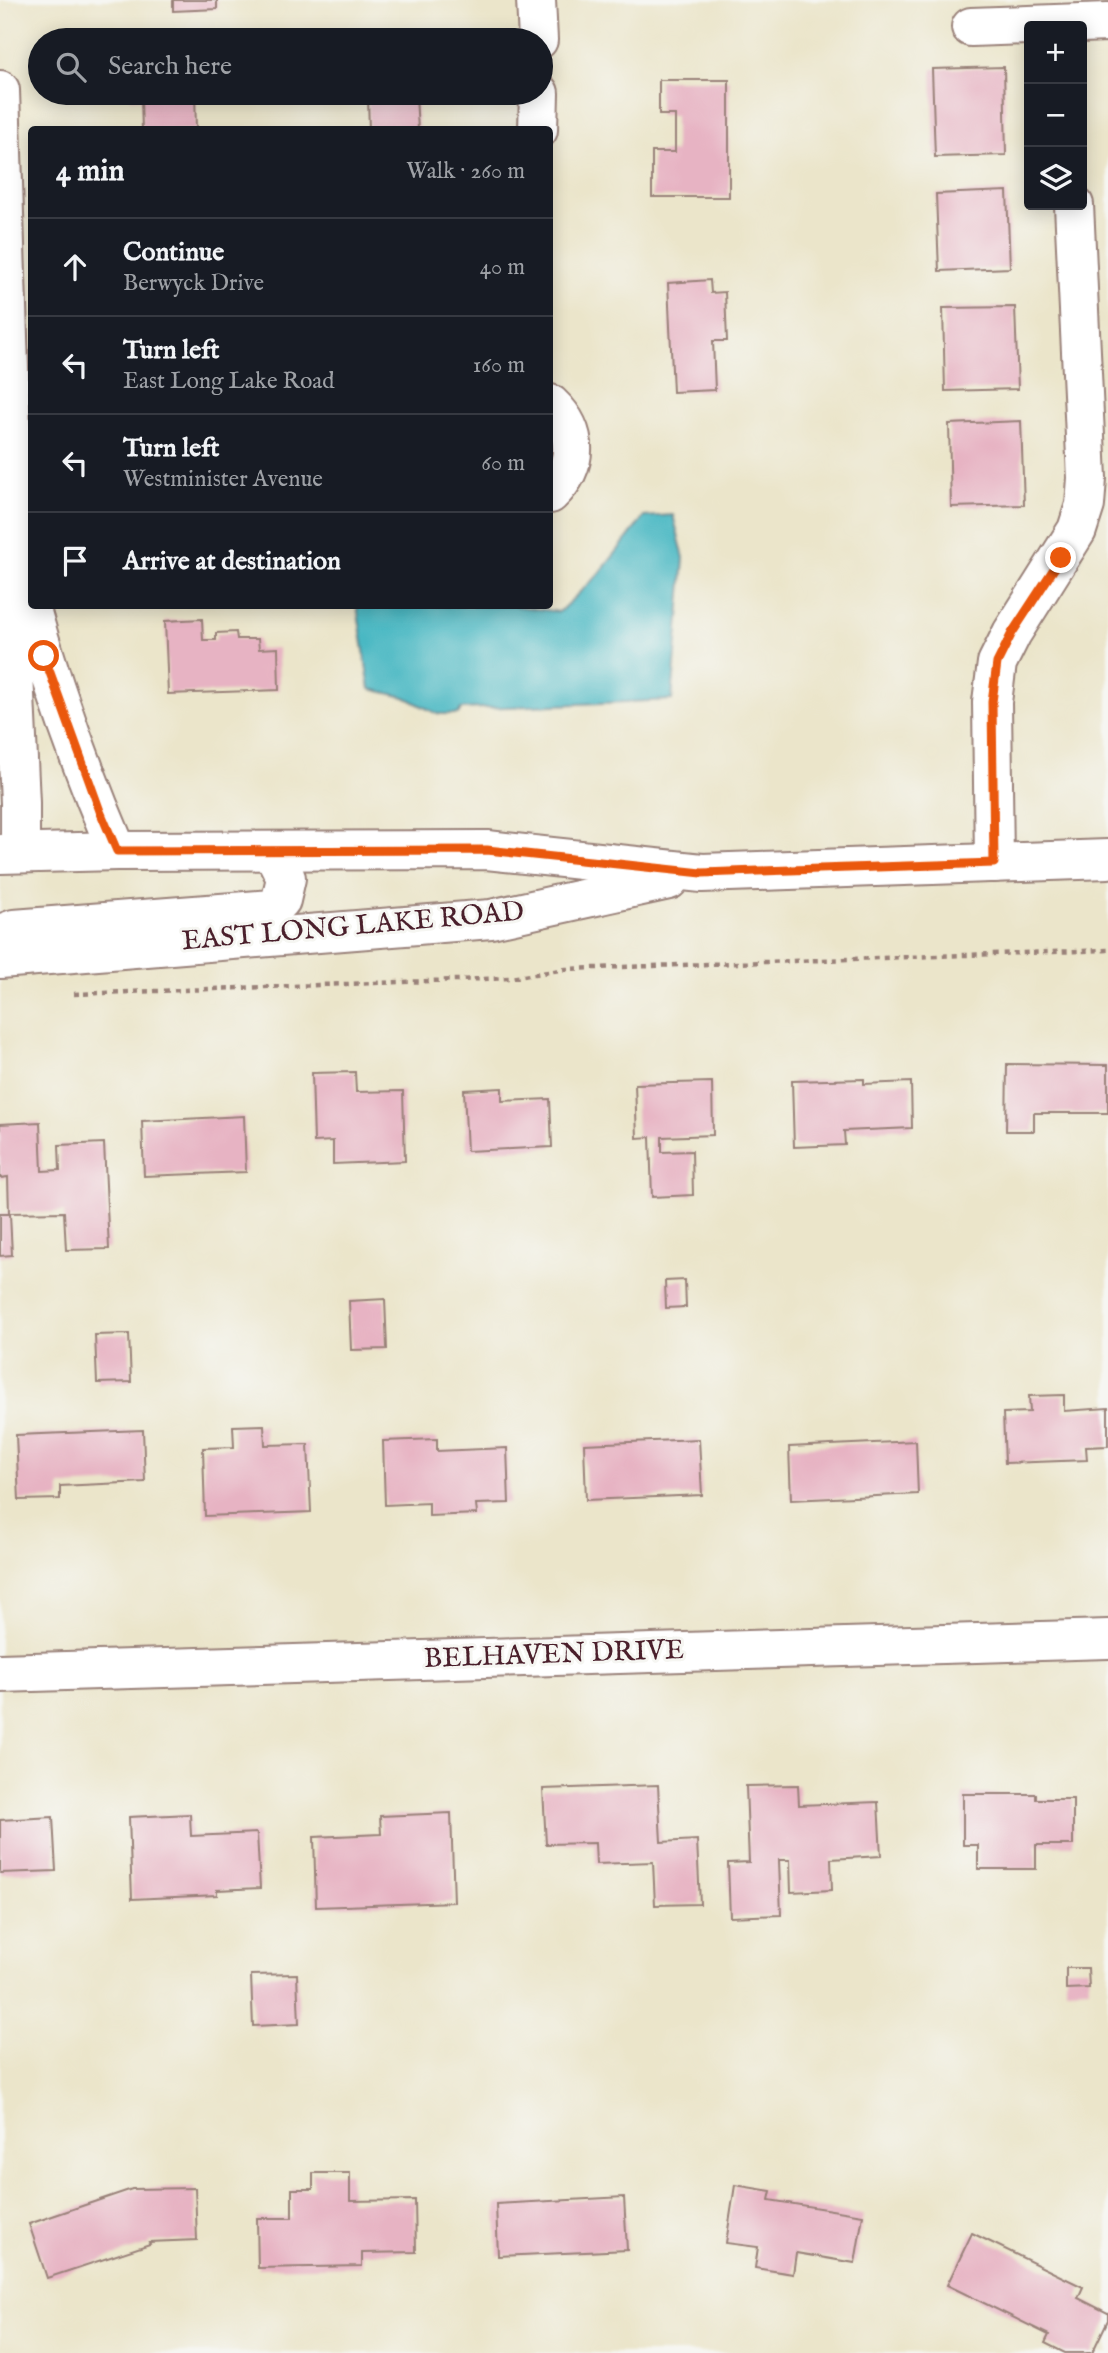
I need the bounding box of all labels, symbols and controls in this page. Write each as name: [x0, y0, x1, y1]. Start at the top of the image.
map controls: [1024, 21, 1087, 210]
button: +: [1024, 21, 1087, 84]
search box: [28, 28, 553, 105]
icon: search: [52, 48, 90, 86]
text: Search here: [108, 50, 232, 83]
button: −: [1024, 84, 1087, 147]
button: layers: [1024, 147, 1087, 210]
text: 4 min: [56, 153, 124, 191]
text: Walk · 260 m: [406, 157, 525, 186]
text: Continue: [123, 236, 224, 269]
icon: ahead: [56, 248, 94, 286]
text: 40 m: [480, 253, 525, 282]
text: Berwyck Drive: [123, 269, 264, 298]
text: Turn left: [123, 334, 220, 367]
icon: left: [56, 346, 94, 384]
text: 160 m: [473, 351, 525, 380]
text: East Long Lake Road: [123, 367, 335, 396]
text: Turn left: [123, 432, 220, 465]
icon: left: [56, 444, 94, 482]
text: 60 m: [481, 449, 525, 478]
text: Westminister Avenue: [123, 465, 323, 494]
icon: arrive: [56, 542, 94, 580]
route end: [1045, 542, 1076, 573]
text: Arrive at destination: [123, 545, 341, 578]
route start: [28, 640, 59, 671]
street label: EAST LONG LAKE ROAD: [180, 895, 526, 959]
street label: BELHAVEN DRIVE: [423, 1633, 685, 1677]

